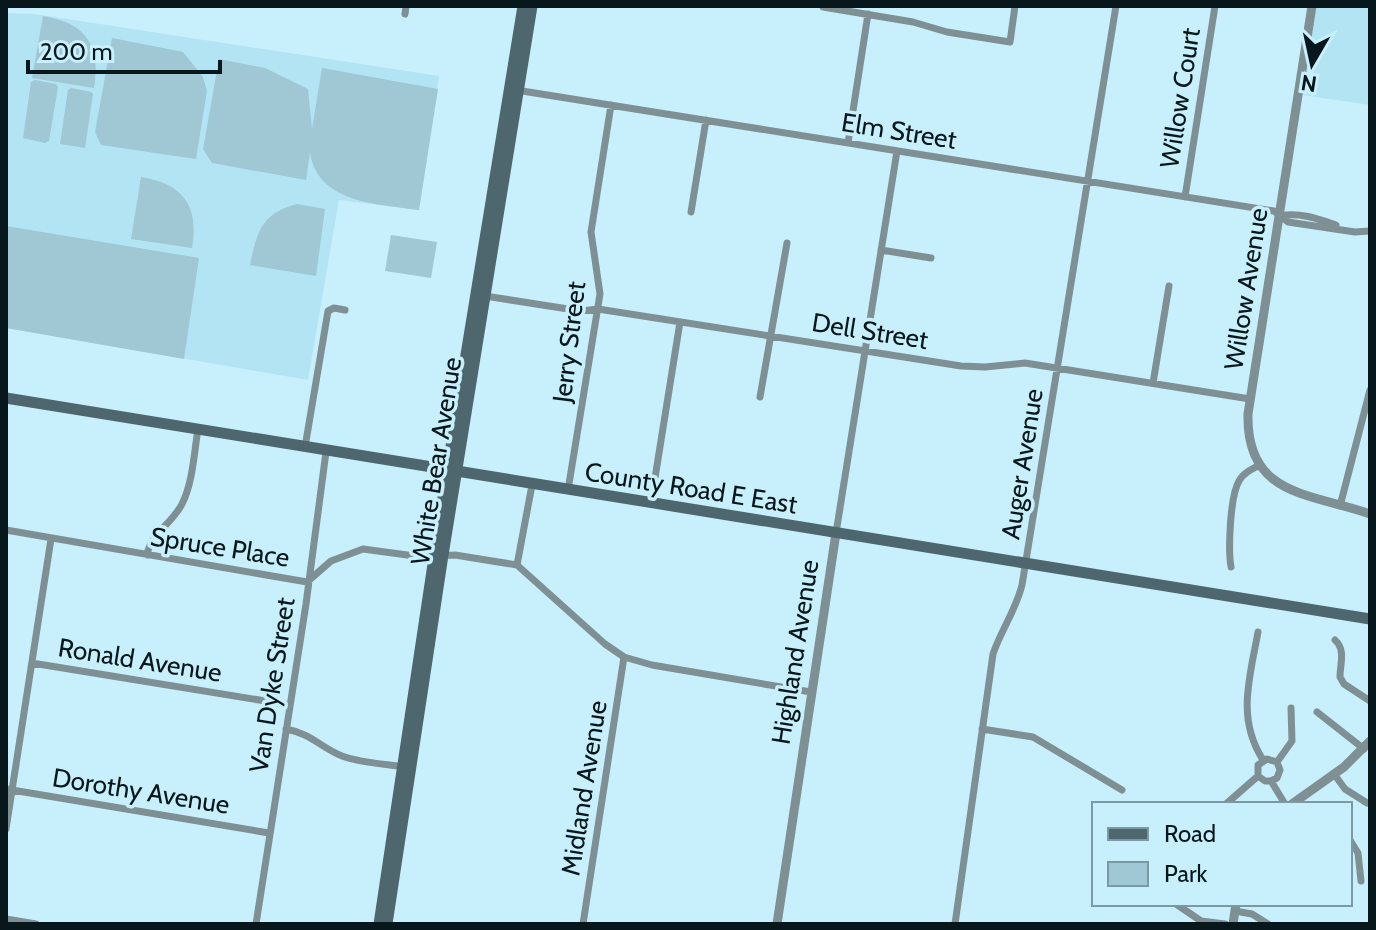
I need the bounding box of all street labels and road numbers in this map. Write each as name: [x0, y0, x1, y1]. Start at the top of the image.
street label: Willow Court: [1153, 25, 1207, 170]
street label: Elm Street: [839, 106, 959, 156]
street label: Willow Avenue: [1217, 206, 1275, 372]
street label: Jerry Street: [546, 279, 592, 405]
street label: Dell Street: [810, 306, 931, 356]
street label: White Bear Avenue: [404, 355, 468, 567]
street label: Auger Avenue: [994, 386, 1050, 542]
street label: County Road E East: [583, 455, 800, 521]
street label: Spruce Place: [148, 520, 292, 574]
street label: Highland Avenue: [765, 557, 825, 747]
street label: Van Dyke Street: [242, 595, 302, 775]
street label: Ronald Avenue: [56, 631, 224, 689]
street label: Midland Avenue: [554, 698, 614, 878]
street label: Dorothy Avenue: [50, 761, 232, 821]

